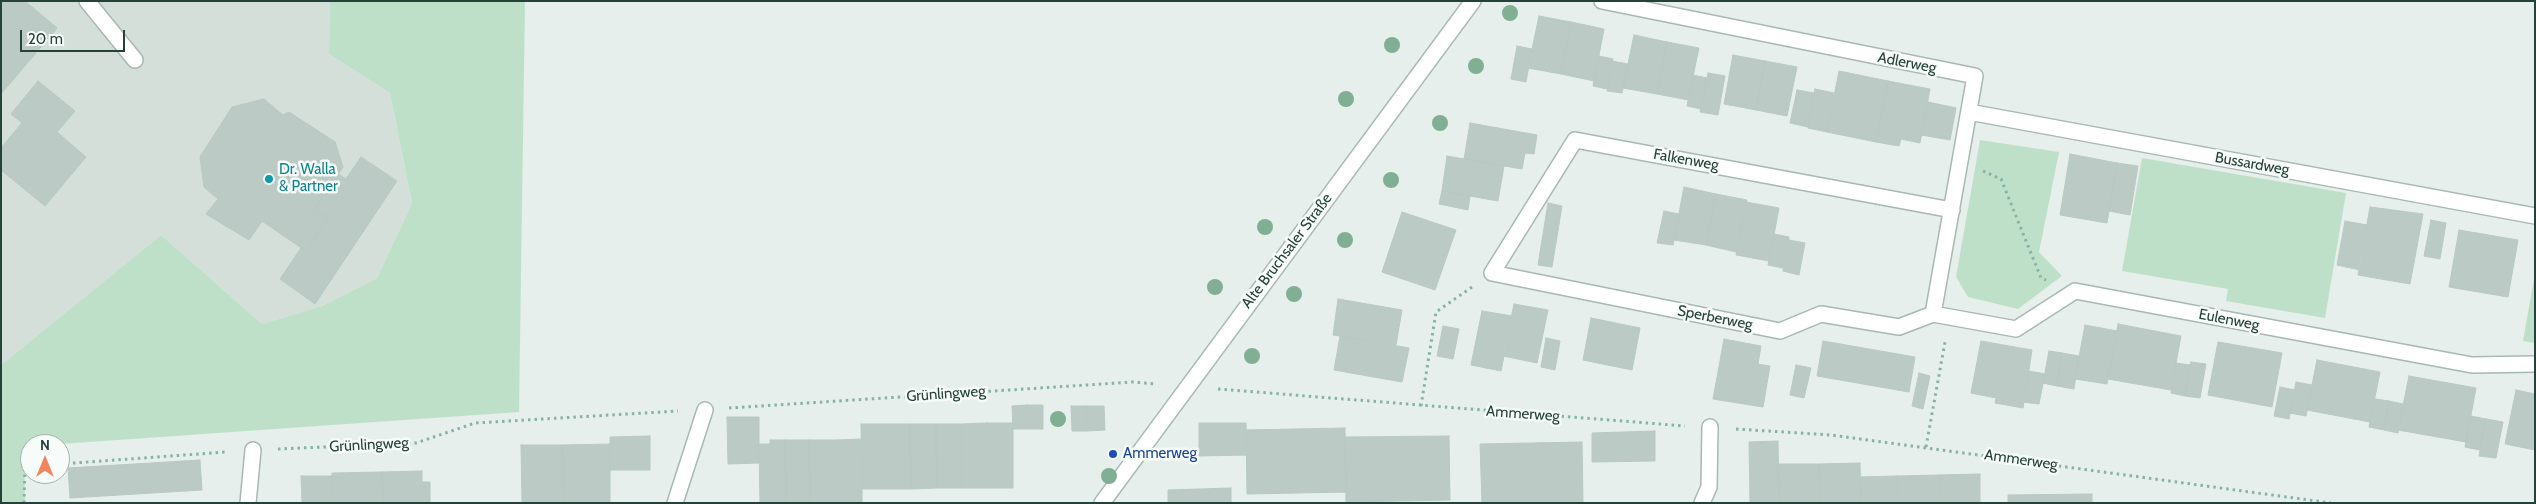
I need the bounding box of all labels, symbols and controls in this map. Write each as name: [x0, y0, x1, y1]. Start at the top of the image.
scale bar: [22, 20, 128, 52]
text: 20 m: [28, 30, 63, 48]
street label: Adlerweg: [1876, 49, 1938, 77]
street label: Falkenweg: [1652, 145, 1720, 175]
street label: Bussardweg: [2213, 149, 2291, 179]
place label: Dr. Walla & Partner: [279, 161, 338, 196]
marker: Dr. Walla & Partner: [263, 173, 275, 185]
street label: Alte Bruchsaler Straße: [1238, 190, 1336, 312]
street label: Sperberweg: [1676, 302, 1754, 334]
street label: Eulenweg: [2197, 305, 2261, 335]
street label: Grünlingweg: [906, 382, 986, 406]
street label: Ammerweg: [1486, 402, 1560, 426]
north arrow: [20, 434, 70, 484]
street label: Grünlingweg: [329, 434, 409, 456]
text: N: [40, 436, 50, 454]
place label: Ammerweg: [1123, 445, 1197, 463]
street label: Ammerweg: [1983, 446, 2059, 474]
marker: Ammerweg: [1107, 448, 1119, 460]

